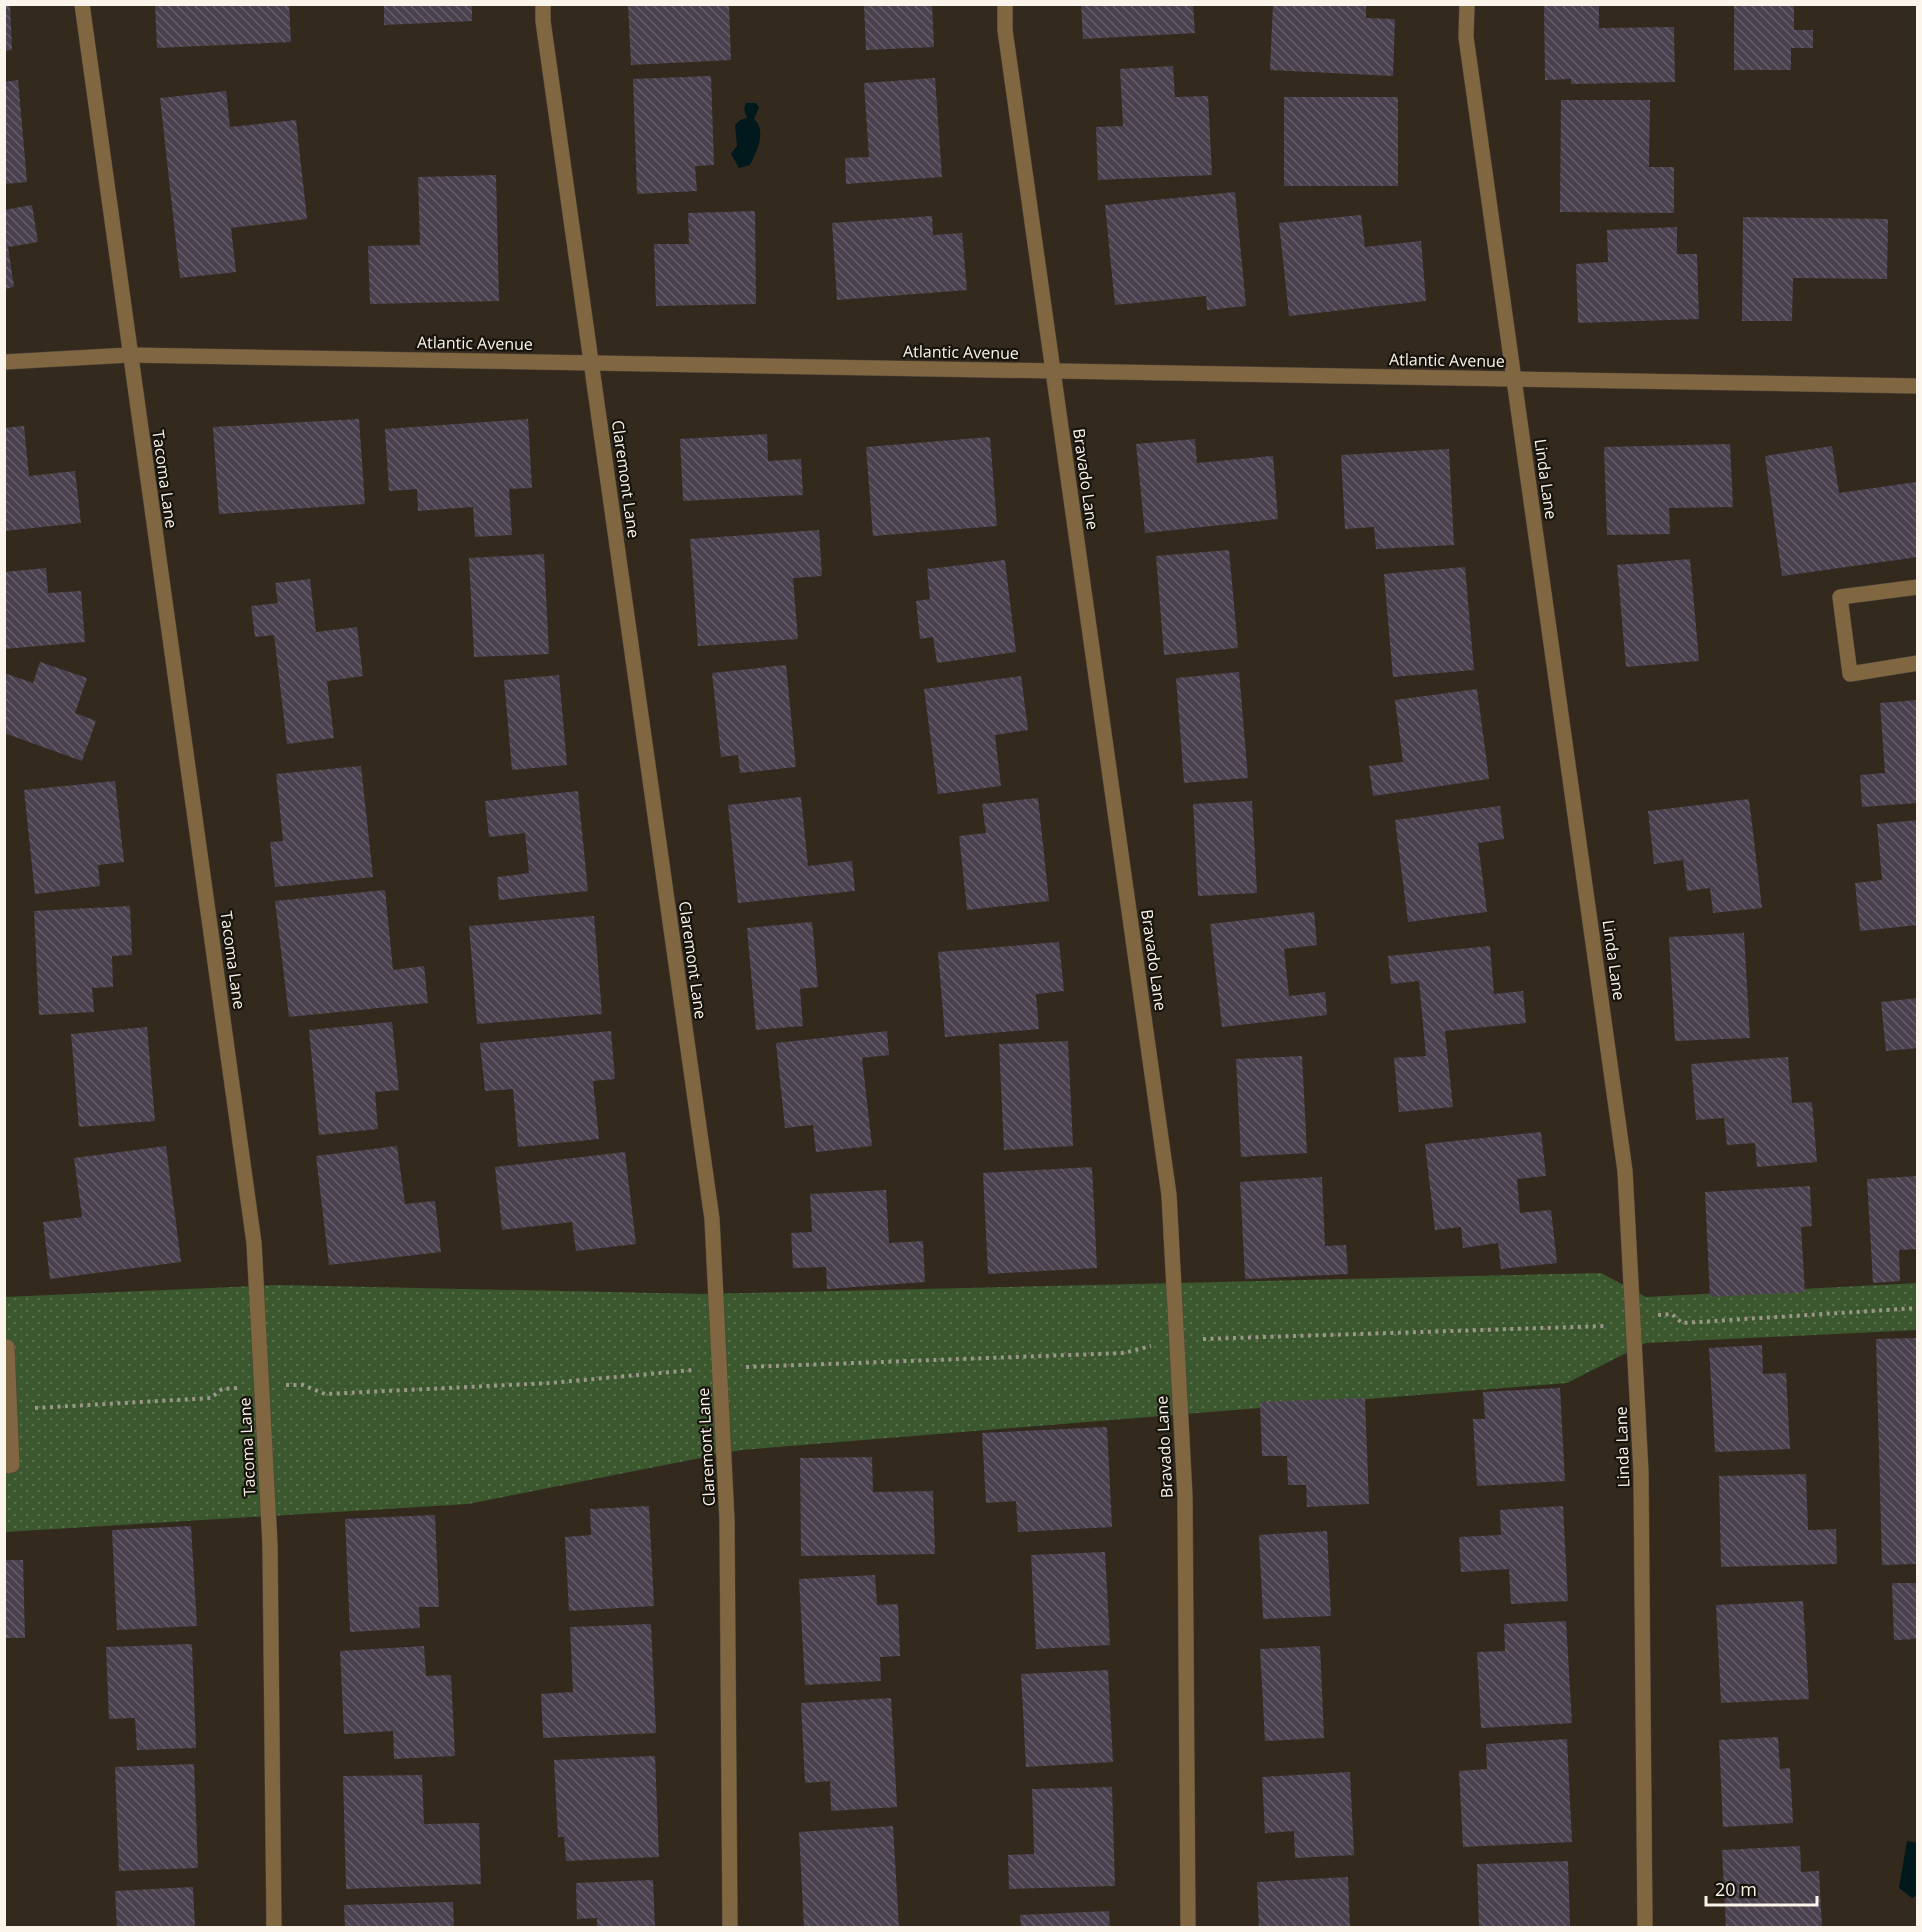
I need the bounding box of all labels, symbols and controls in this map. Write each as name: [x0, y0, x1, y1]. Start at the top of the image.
street label: Atlantic Avenue: [417, 331, 533, 355]
street label: Atlantic Avenue: [903, 340, 1019, 364]
street label: Atlantic Avenue: [1389, 348, 1505, 372]
street label: Claremont Lane: [607, 419, 645, 539]
street label: Bravado Lane: [1068, 427, 1104, 531]
street label: Tacoma Lane: [147, 429, 183, 530]
street label: Linda Lane: [1529, 437, 1563, 521]
street label: Claremont Lane: [674, 900, 712, 1020]
street label: Bravado Lane: [1136, 908, 1172, 1012]
street label: Tacoma Lane: [215, 910, 251, 1011]
street label: Linda Lane: [1597, 918, 1631, 1002]
street label: Claremont Lane: [692, 1387, 720, 1507]
street label: Bravado Lane: [1150, 1395, 1178, 1499]
street label: Tacoma Lane: [233, 1397, 261, 1497]
street label: Linda Lane: [1610, 1406, 1634, 1488]
scale bar: [1706, 1869, 1817, 1907]
text: 20 m: [1715, 1877, 1757, 1901]

